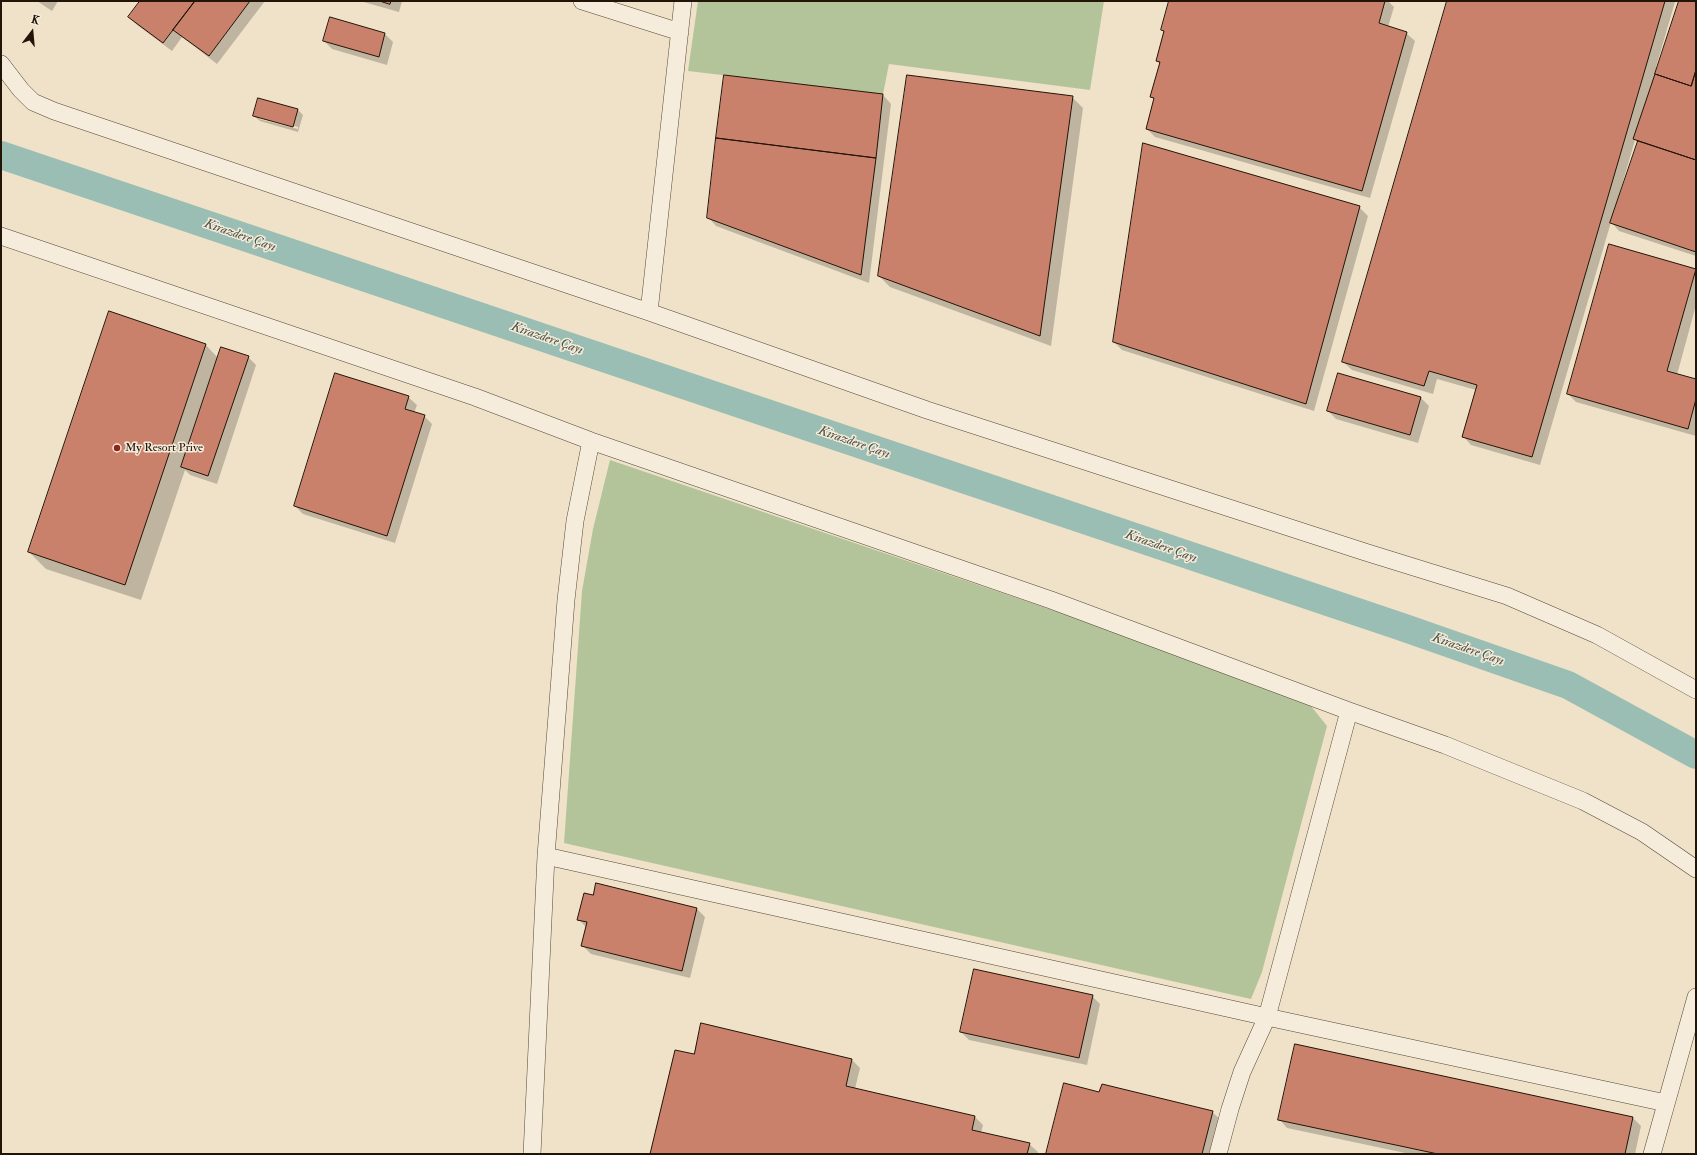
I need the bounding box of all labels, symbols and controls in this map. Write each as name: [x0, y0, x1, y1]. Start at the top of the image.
north arrow: [12, 12, 52, 52]
text: K: [30, 13, 41, 27]
water label: Kirazdere Çayı: [202, 216, 278, 256]
water label: Kirazdere Çayı: [509, 319, 585, 359]
water label: Kirazdere Çayı: [816, 423, 892, 463]
place label: My Resort Prive: [125, 441, 203, 455]
marker: My Resort Prive: [112, 443, 122, 453]
water label: Kirazdere Çayı: [1123, 527, 1199, 567]
water label: Kirazdere Çayı: [1430, 630, 1506, 670]

